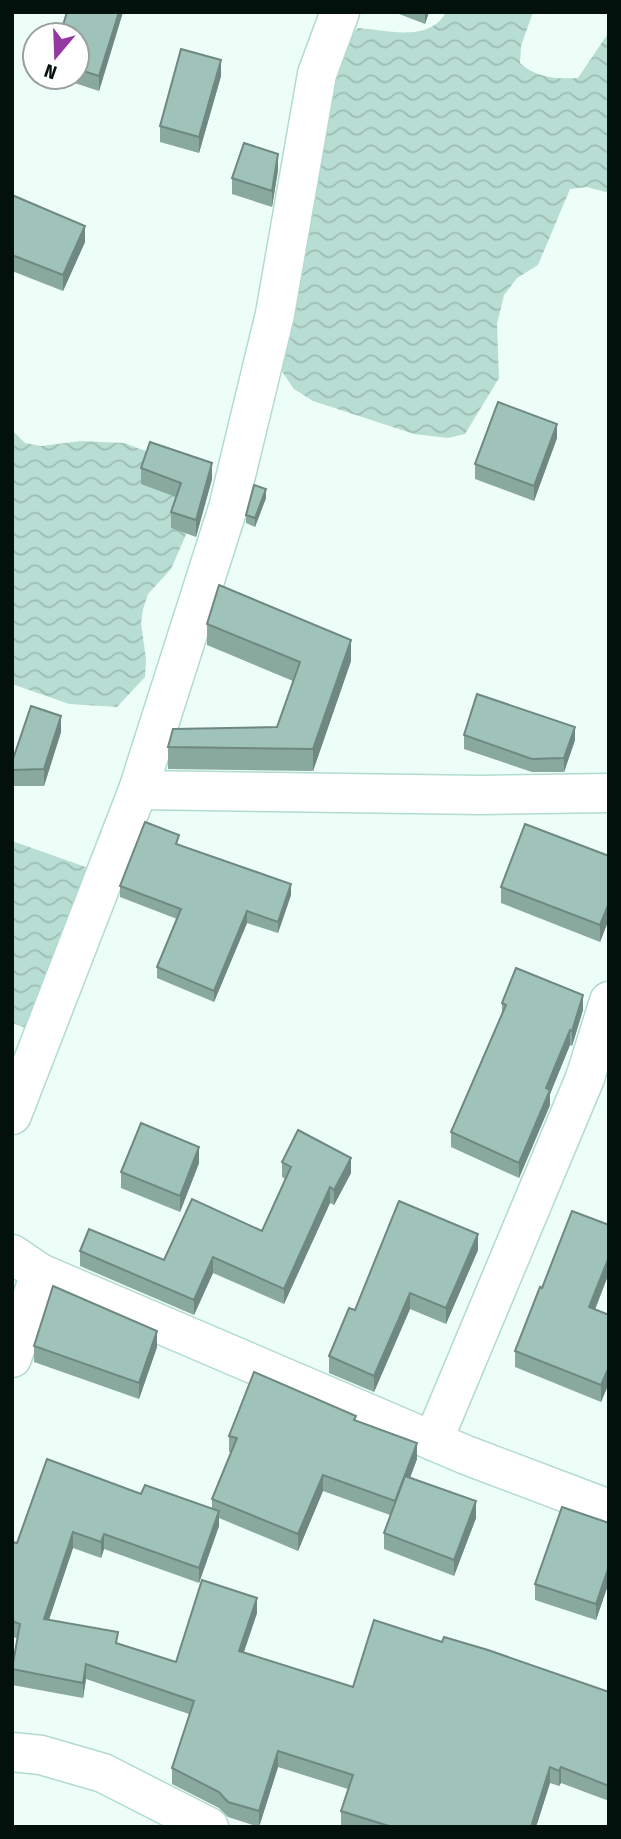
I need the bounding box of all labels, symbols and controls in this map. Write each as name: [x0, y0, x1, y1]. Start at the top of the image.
north arrow: [21, 21, 91, 91]
text: N: [41, 59, 60, 84]

